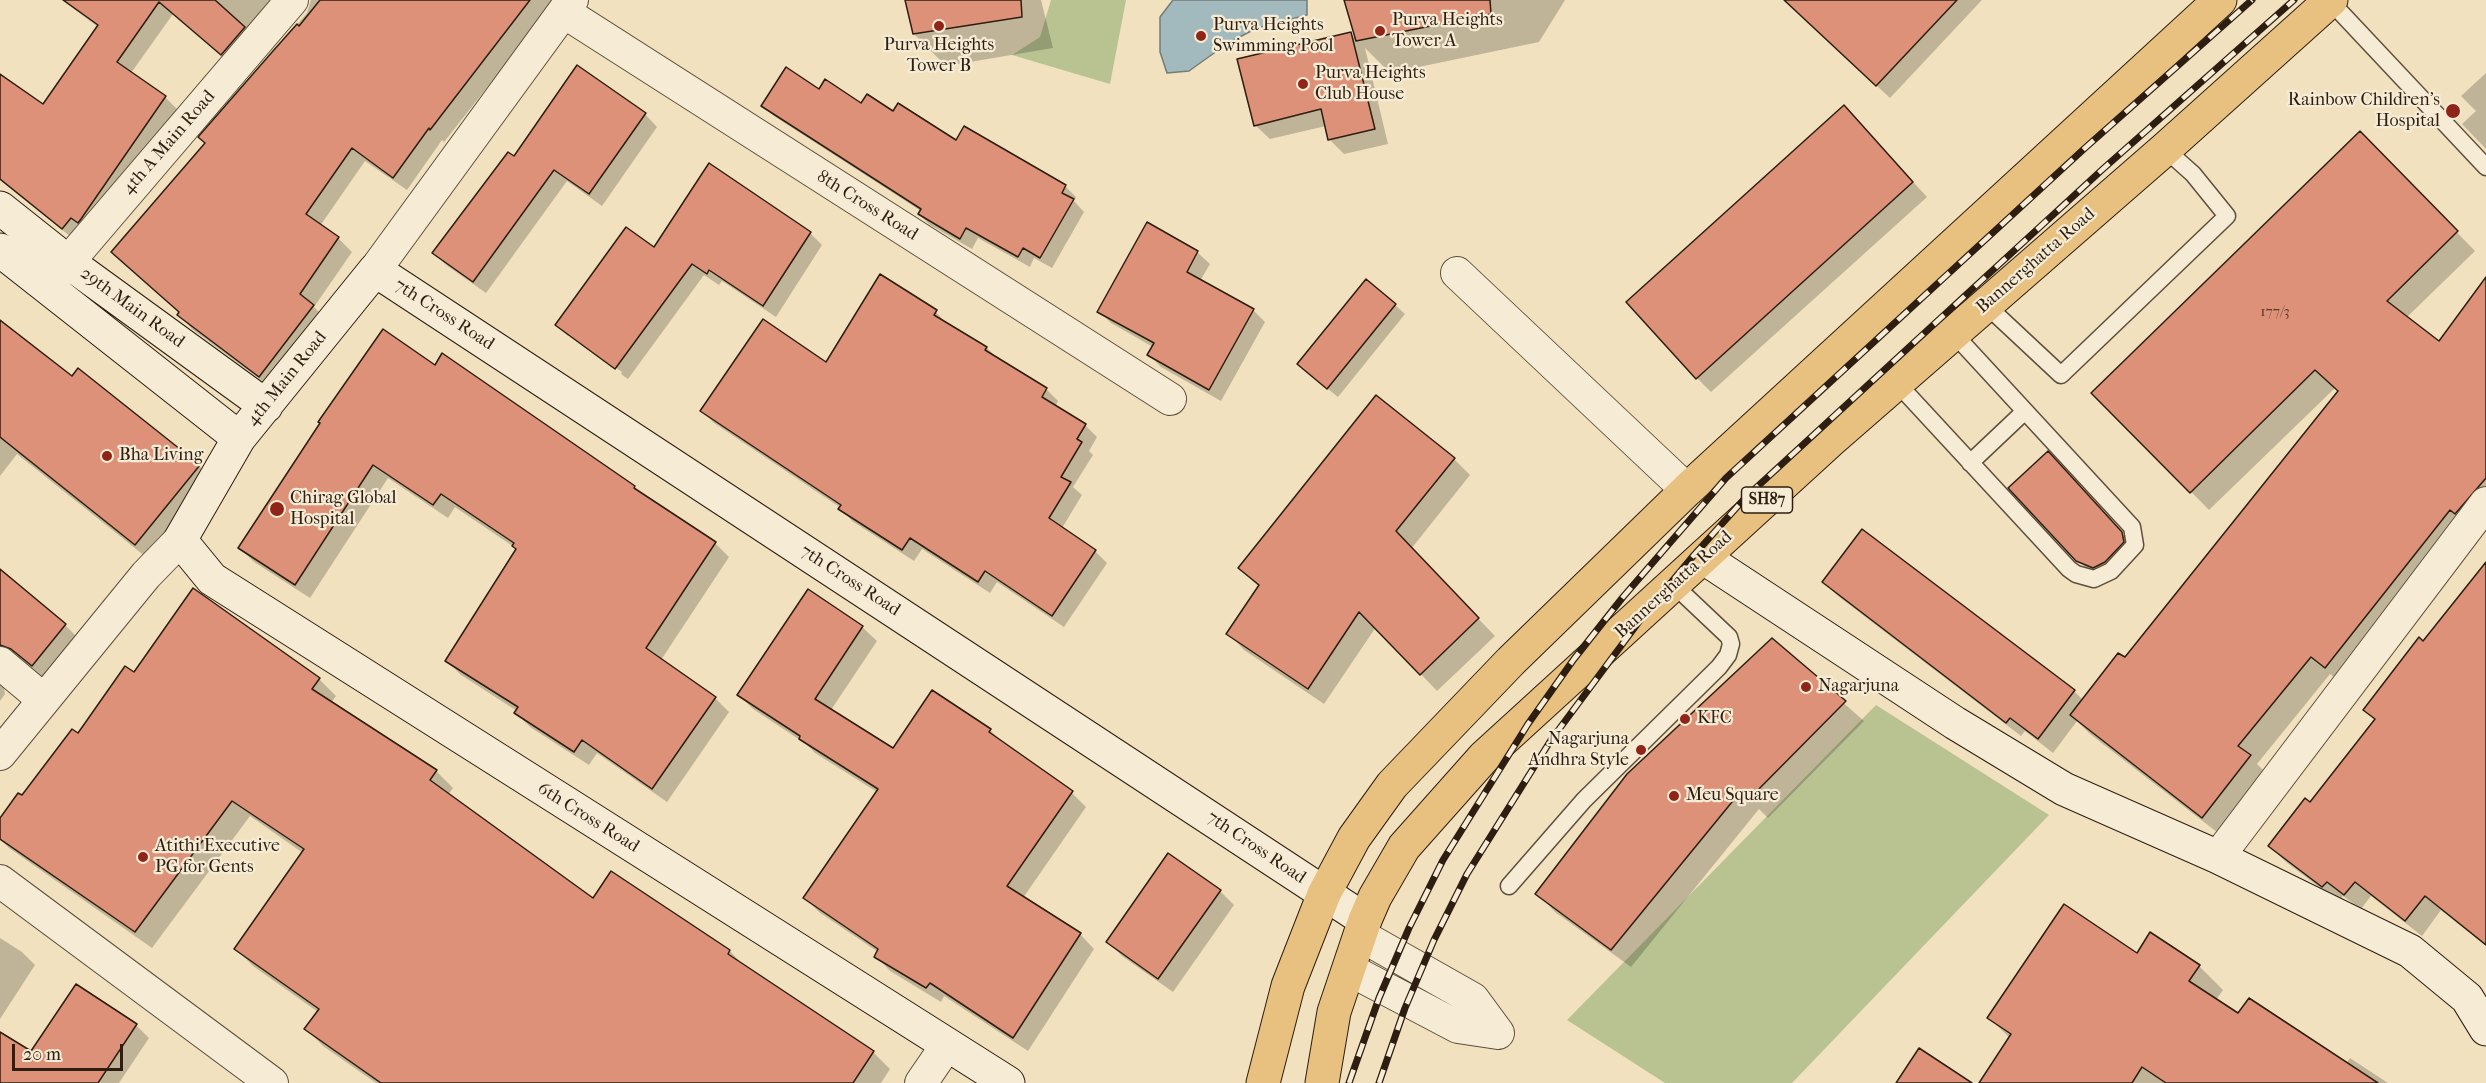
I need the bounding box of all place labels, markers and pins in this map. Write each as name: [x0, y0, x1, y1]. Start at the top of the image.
place label: Purva Heights Tower A: [1392, 10, 1503, 52]
place label: Purva Heights Swimming Pool: [1213, 15, 1333, 57]
marker: Purva Heights Tower B: [932, 19, 946, 33]
marker: Purva Heights Tower A: [1373, 24, 1387, 38]
marker: Purva Heights Swimming Pool: [1194, 29, 1208, 43]
place label: Purva Heights Tower B: [884, 35, 994, 78]
place label: Purva Heights Club House: [1315, 63, 1426, 106]
marker: Purva Heights Club House: [1296, 77, 1310, 91]
place label: Rainbow Children's Hospital: [2288, 90, 2440, 132]
marker: Rainbow Children's Hospital: [2444, 102, 2462, 120]
place label: Bha Living: [119, 445, 203, 467]
marker: Bha Living: [100, 449, 114, 463]
place label: Chirag Global Hospital: [290, 488, 396, 530]
marker: Chirag Global Hospital: [268, 500, 286, 518]
place label: Nagarjuna: [1818, 676, 1899, 698]
marker: Nagarjuna: [1799, 680, 1813, 694]
place label: KFC: [1697, 708, 1732, 730]
marker: KFC: [1678, 712, 1692, 726]
place label: Nagarjuna Andhra Style: [1528, 729, 1629, 771]
marker: Nagarjuna Andhra Style: [1634, 743, 1648, 757]
place label: Meu Square: [1686, 785, 1779, 807]
marker: Meu Square: [1667, 789, 1681, 803]
place label: Atithi Executive PG for Gents: [155, 836, 280, 878]
marker: Atithi Executive PG for Gents: [136, 850, 150, 864]

